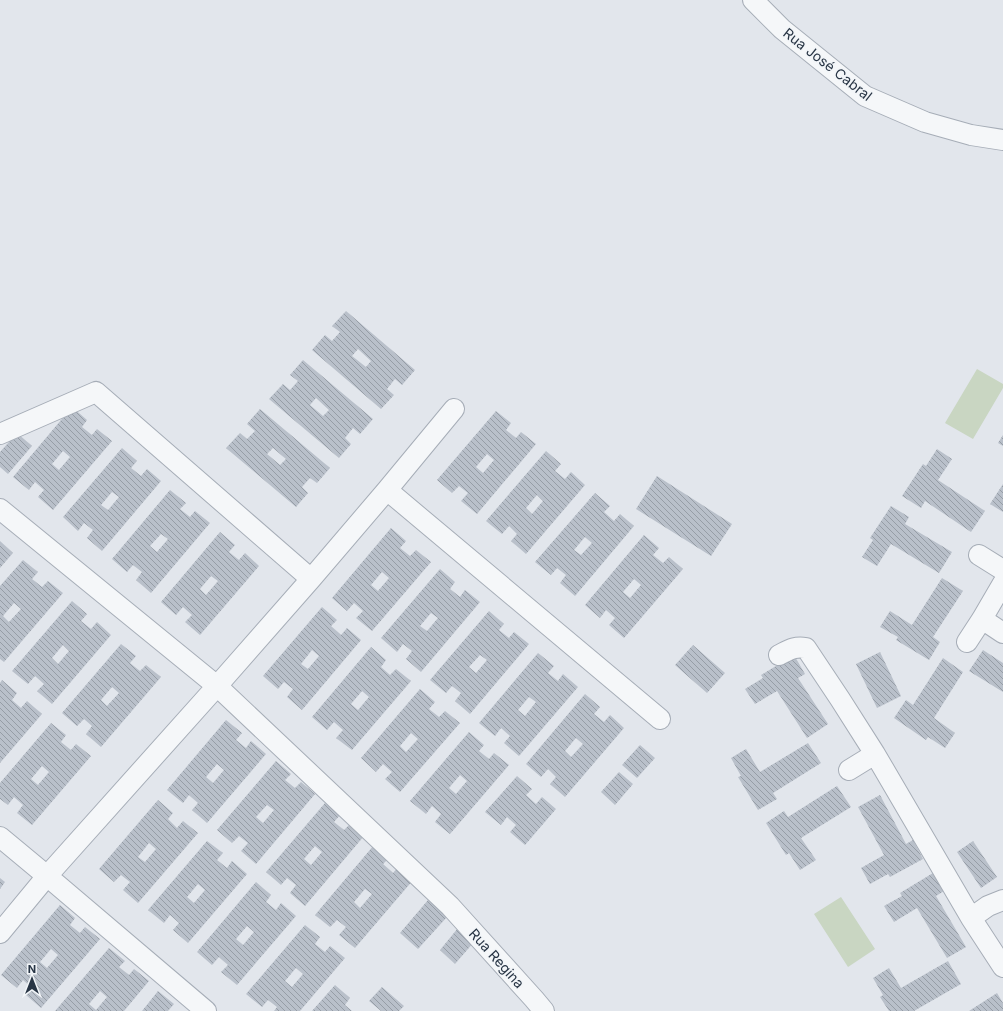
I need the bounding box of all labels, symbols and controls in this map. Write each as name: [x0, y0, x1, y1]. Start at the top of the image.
street label: Rua José Cabral: [780, 24, 876, 104]
street label: Rua Regina: [466, 925, 528, 991]
north arrow: [12, 959, 52, 999]
text: N: [28, 962, 36, 976]

